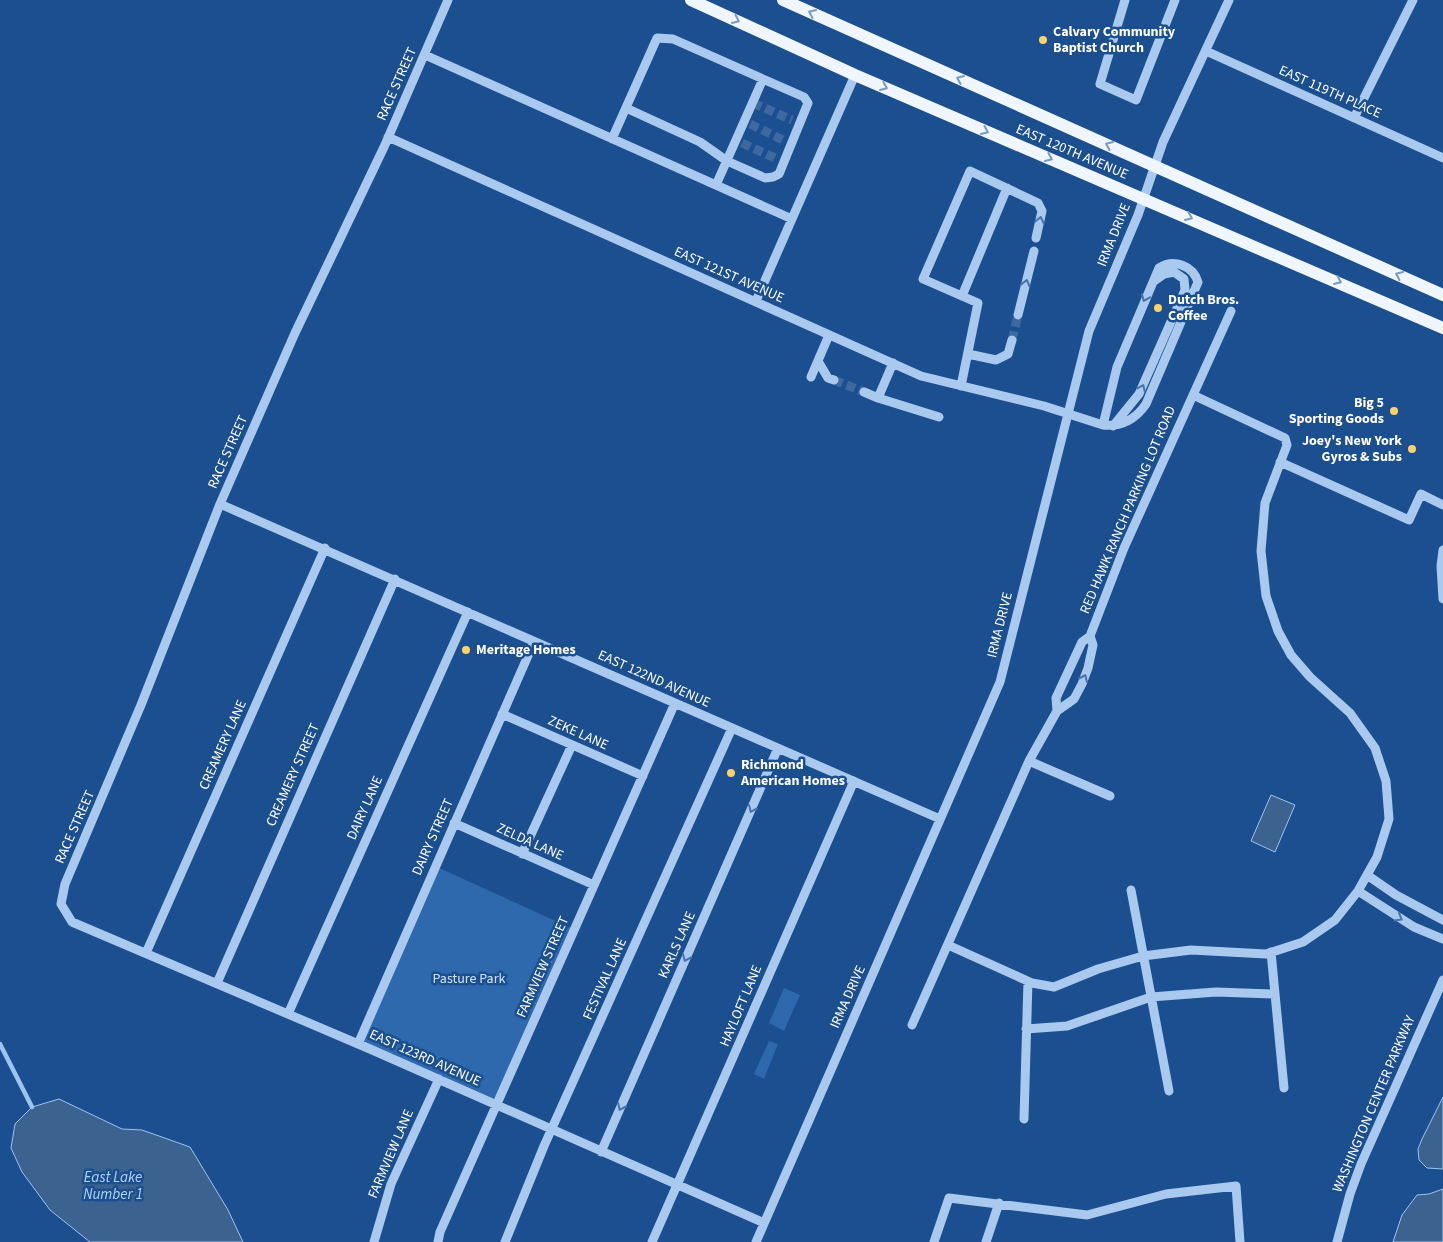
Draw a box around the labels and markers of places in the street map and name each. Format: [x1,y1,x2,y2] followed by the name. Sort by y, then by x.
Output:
[1053,22,1176,58] place label: Calvary Community Baptist Church
[1037,34,1049,46] marker: Calvary Community Baptist Church
[1168,290,1239,326] place label: Dutch Bros. Coffee
[1152,302,1164,314] marker: Dutch Bros. Coffee
[1289,393,1384,429] place label: Big 5 Sporting Goods
[1388,405,1400,417] marker: Big 5 Sporting Goods
[1302,431,1402,467] place label: Joey's New York Gyros & Subs
[1406,443,1418,455] marker: Joey's New York Gyros & Subs
[476,640,576,660] place label: Meritage Homes
[460,644,472,656] marker: Meritage Homes
[740,755,845,791] place label: Richmond American Homes
[725,767,737,779] marker: Richmond American Homes

